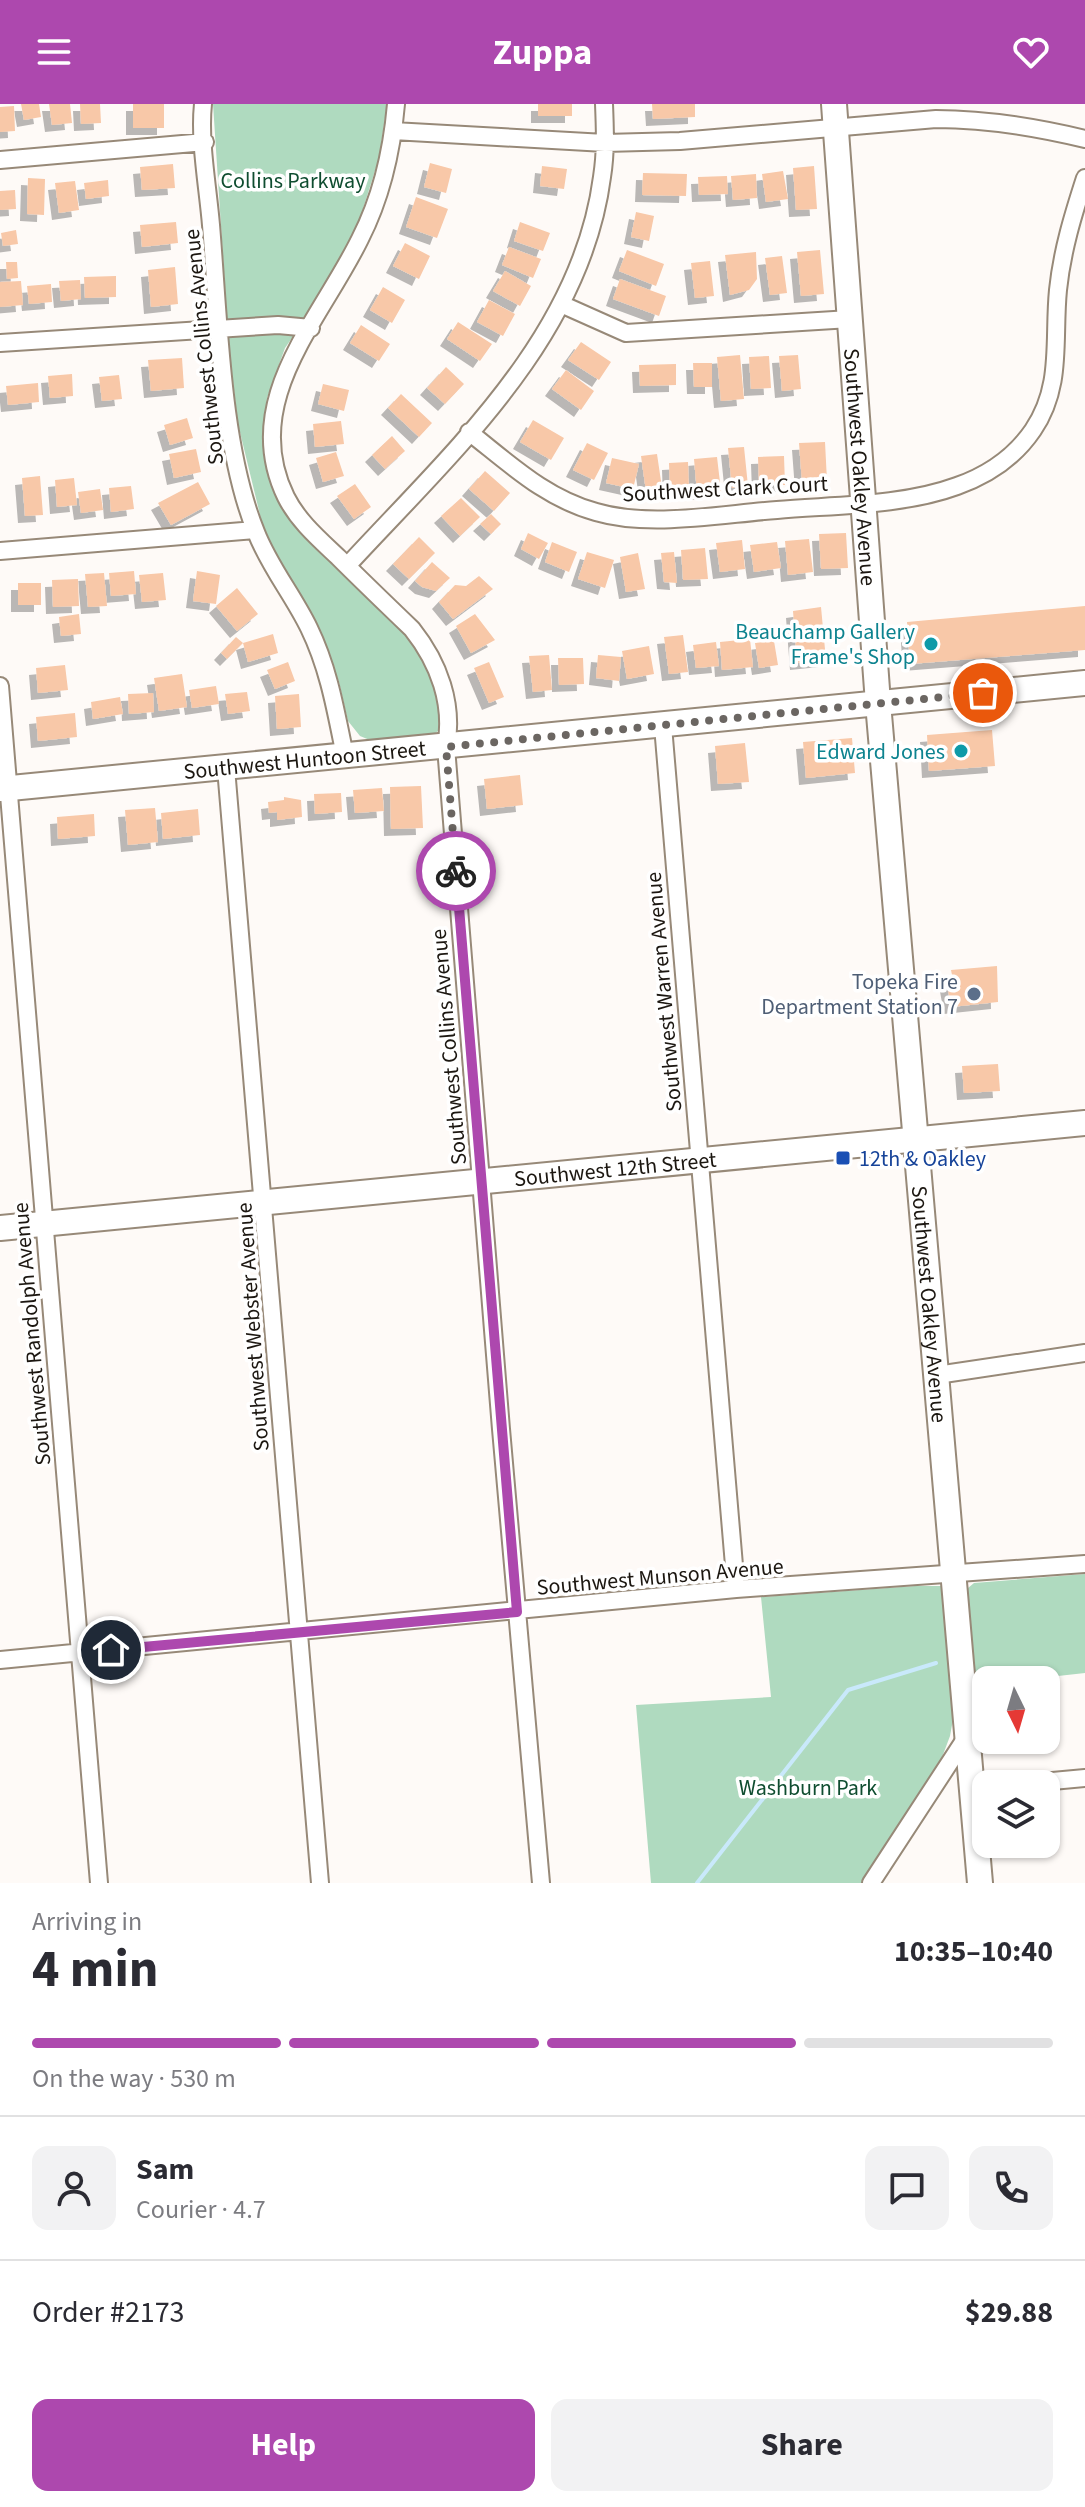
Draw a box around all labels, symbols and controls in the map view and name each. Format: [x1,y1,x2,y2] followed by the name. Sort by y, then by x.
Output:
[493,27,592,78] text: Zuppa
[32,30,76,74] icon: menu
[1009,30,1053,74] icon: heart
[221,165,366,197] park label: Collins Parkway
[176,227,232,466] street label: Southwest Collins Avenue
[835,347,884,587] street label: Southwest Oakley Avenue
[621,468,829,510] street label: Southwest Clark Court
[735,616,916,673] place label: Beauchamp Gallery Frame's Shop
[922,635,940,653] marker: Beauchamp Gallery Frame's Shop
[949,659,1017,727] pin
[961,671,1005,715] icon: bag
[182,732,428,788] street label: Southwest Huntoon Street
[816,736,945,768] place label: Edward Jones
[952,742,970,760] marker: Edward Jones
[416,831,496,911] courier
[434,849,478,893] icon: bike
[638,871,690,1113] street label: Southwest Warren Avenue
[423,927,475,1166] street label: Southwest Collins Avenue
[761,966,958,1023] place label: Topeka Fire Department Station 7
[965,985,983,1003] marker: Topeka Fire Department Station 7
[859,1143,987,1175] place label: 12th & Oakley
[513,1144,718,1195] street label: Southwest 12th Street
[834,1149,852,1167] marker: 12th & Oakley
[903,1184,955,1424] street label: Southwest Oakley Avenue
[5,1201,59,1467] street label: Southwest Randolph Avenue
[228,1201,278,1452] street label: Southwest Webster Avenue
[535,1550,785,1604] street label: Southwest Munson Avenue
[77,1616,145,1684] pin
[89,1628,133,1672] icon: home
[972,1666,1060,1754] north arrow
[972,1666,1060,1858] map controls
[972,1770,1060,1858] button: layers
[739,1772,877,1804] park label: Washburn Park
[32,1903,142,1940] text: Arriving in
[894,1930,1053,1973] text: 10:35–10:40
[32,1933,159,2007] text: 4 min
[32,2060,236,2097] text: On the way · 530 m
[32,2146,116,2230] button: person
[865,2146,949,2230] button: chat
[969,2146,1053,2230] button: phone
[136,2148,194,2191] text: Sam
[136,2191,266,2228] text: Courier · 4.7
[32,2291,185,2334] text: Order #2173
[965,2291,1053,2334] text: $29.88
[32,2399,535,2491] button: Help
[551,2399,1053,2491] button: Share

